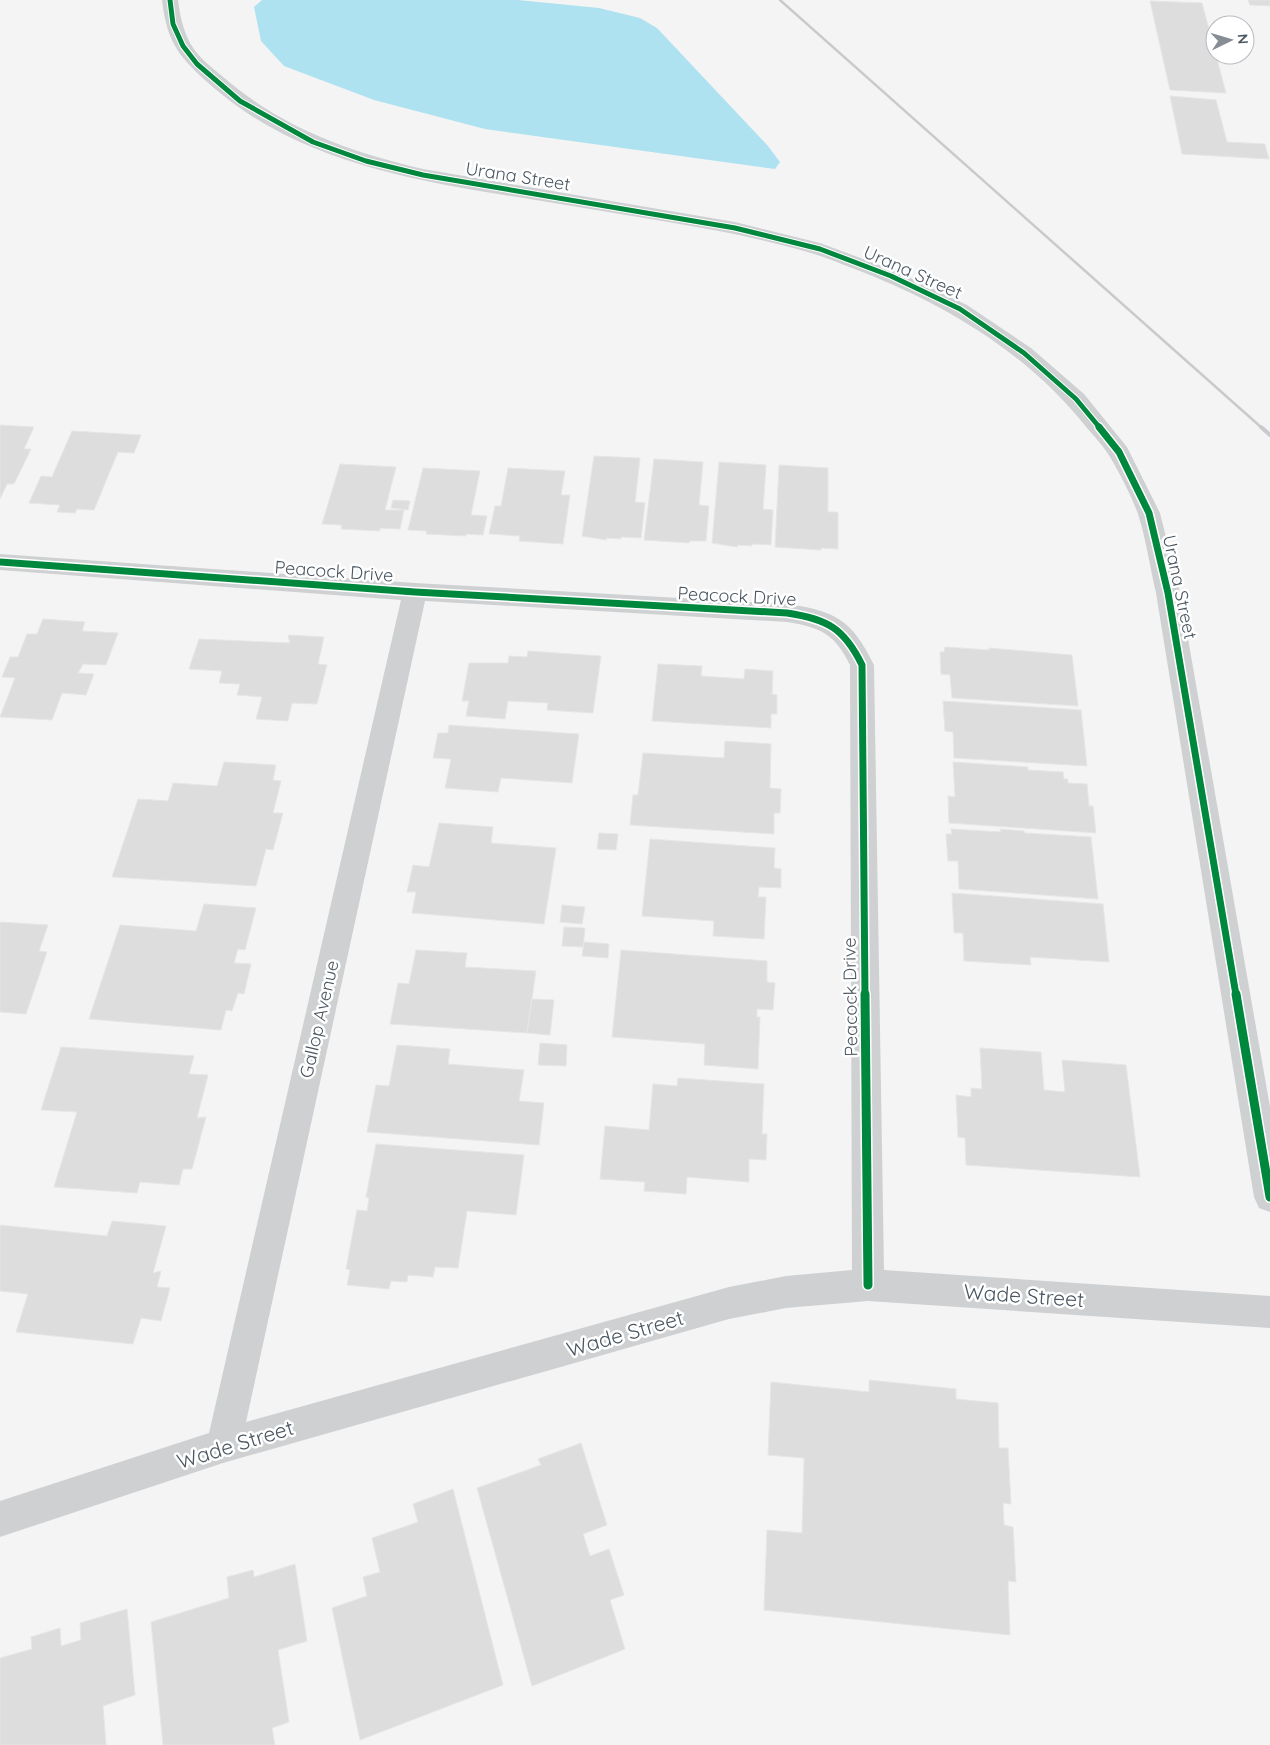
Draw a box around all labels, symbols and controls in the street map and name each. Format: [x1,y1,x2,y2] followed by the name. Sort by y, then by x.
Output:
[1205,15,1255,65] north arrow
[1234,33,1252,45] text: N
[464,156,572,196] street label: Urana Street
[860,240,966,304] street label: Urana Street
[1158,533,1202,641] street label: Urana Street
[274,555,394,587] street label: Peacock Drive
[677,581,797,611] street label: Peacock Drive
[837,937,863,1057] street label: Peacock Drive
[294,958,344,1080] street label: Gallop Avenue
[963,1278,1085,1312] street label: Wade Street
[563,1304,687,1362] street label: Wade Street
[174,1414,296,1474] street label: Wade Street

